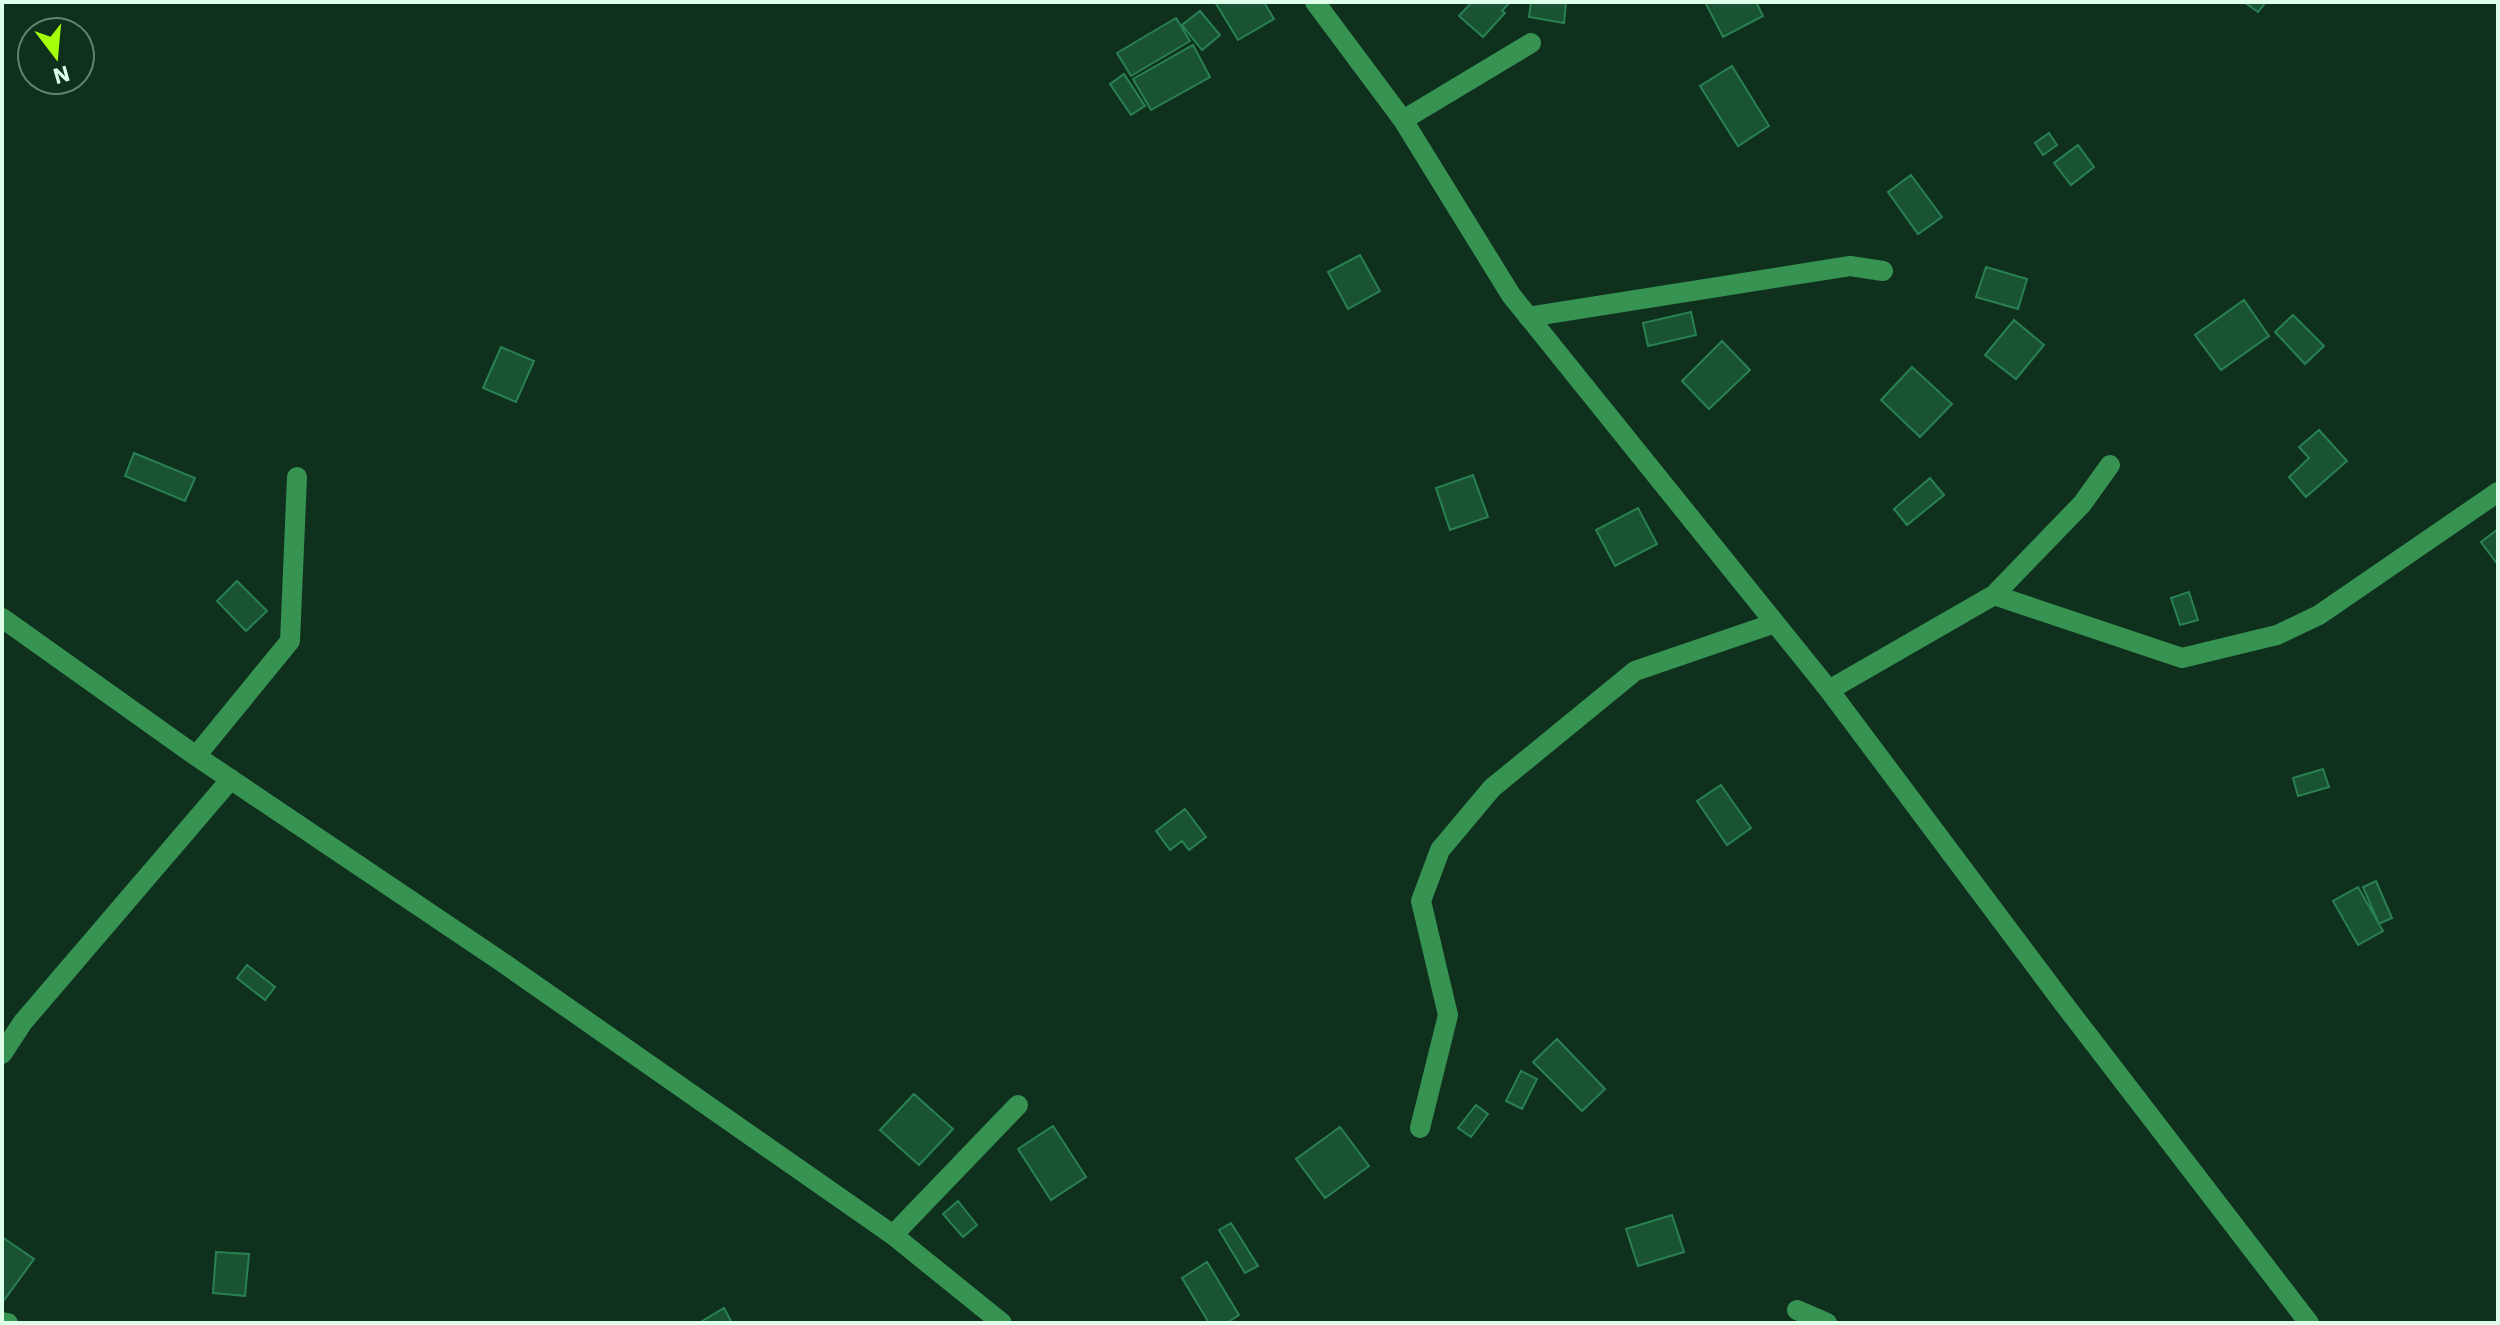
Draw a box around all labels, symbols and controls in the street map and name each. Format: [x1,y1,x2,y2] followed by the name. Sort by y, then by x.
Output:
[16,16,96,96] north arrow
[50,60,73,92] text: N

